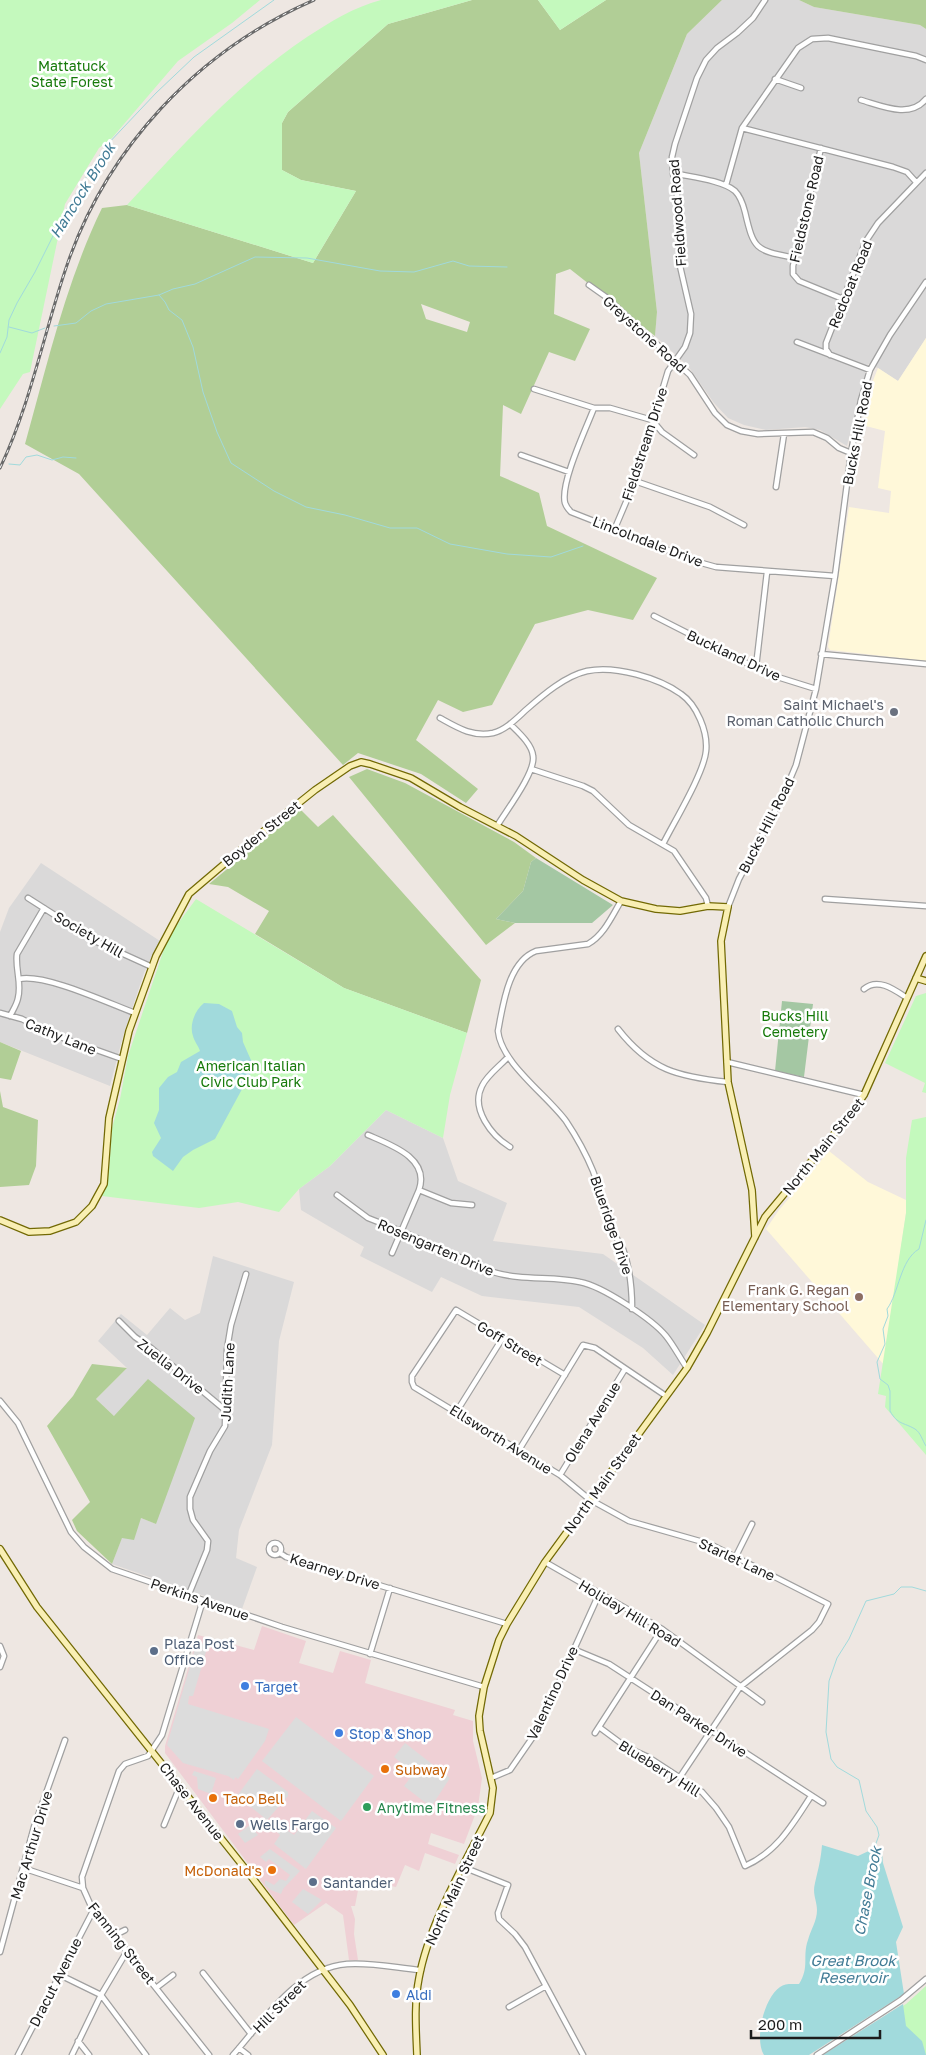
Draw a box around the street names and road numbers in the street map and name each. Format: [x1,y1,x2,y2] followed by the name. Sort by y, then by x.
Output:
[785,154,827,264] street label: Fieldstone Road
[665,159,689,267] street label: Fieldwood Road
[825,238,875,330] street label: Redcoat Road
[600,292,690,376] street label: Greystone Road
[839,380,875,486] street label: Bucks Hill Road
[618,385,670,503] street label: Fieldstream Drive
[591,512,705,570] street label: Lincolndale Drive
[685,626,783,684] street label: Buckland Drive
[734,774,798,876] street label: Bucks Hill Road
[219,796,303,870] street label: Boyden Street
[51,907,127,961] street label: Society Hill
[23,1014,99,1058] street label: Cathy Lane
[779,1094,867,1198] street label: North Main Street
[587,1173,637,1277] street label: Blueridge Drive
[375,1215,497,1279] street label: Rosengarten Drive
[474,1317,546,1369] street label: Goff Street
[134,1335,208,1397] street label: Zuella Drive
[216,1342,238,1422] street label: Judith Lane
[560,1378,624,1466] street label: Olena Avenue
[447,1401,555,1477] street label: Ellsworth Avenue
[560,1430,644,1536] street label: North Main Street
[696,1534,778,1584] street label: Starlet Lane
[288,1549,382,1593] street label: Kearney Drive
[148,1574,252,1624] street label: Perkins Avenue
[576,1576,684,1650] street label: Holiday Hill Road
[523,1643,581,1743] street label: Valentino Drive
[648,1685,750,1761] street label: Dan Parker Drive
[616,1736,704,1800] street label: Blueberry Hill
[156,1759,228,1843] street label: Chase Avenue
[6,1789,56,1901] street label: Mac Arthur Drive
[421,1832,487,1948] street label: North Main Street
[85,1899,159,1987] street label: Fanning Street
[25,1935,85,2029] street label: Dracut Avenue
[249,1976,309,2036] street label: Hill Street

